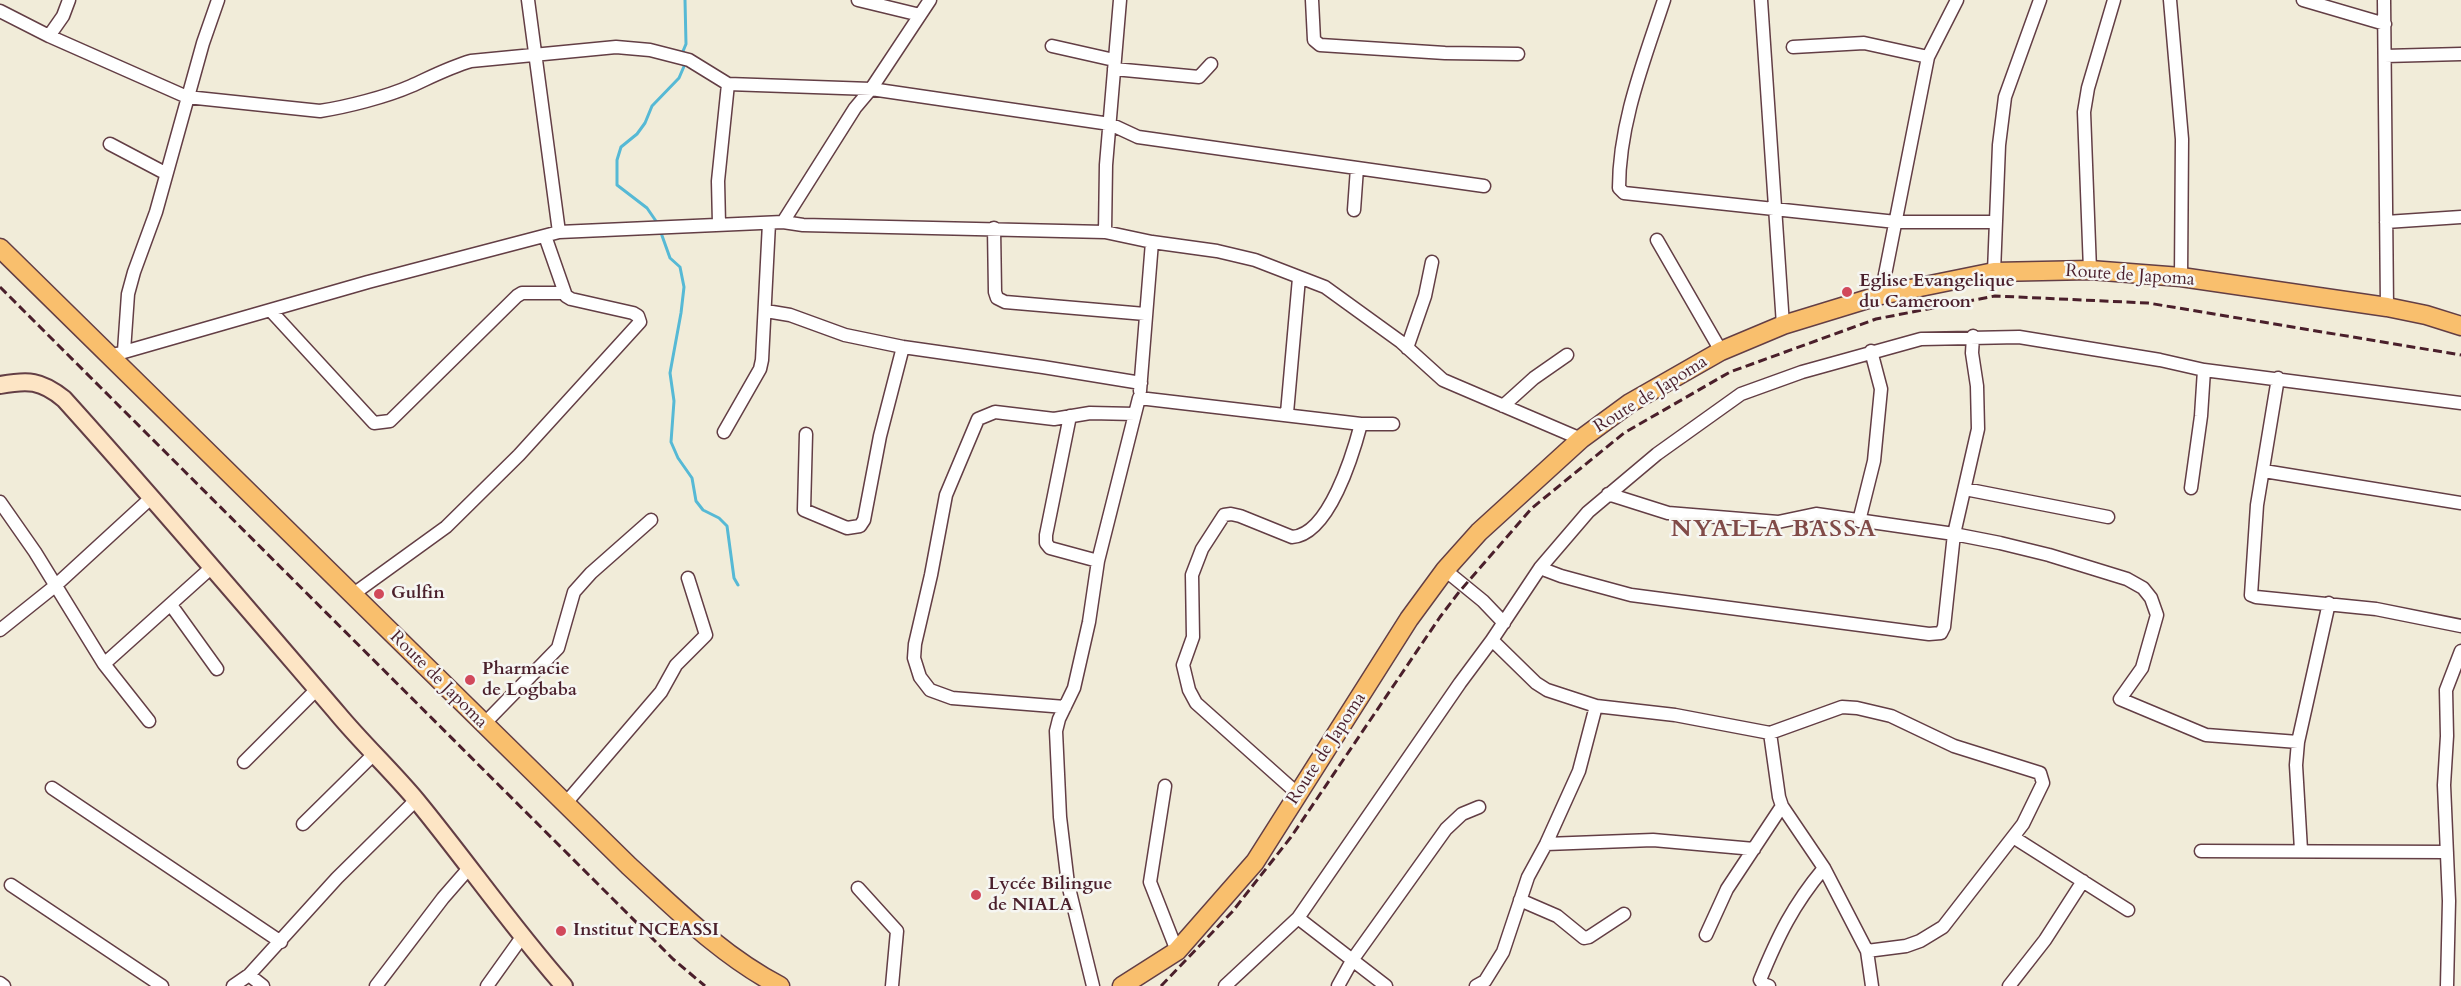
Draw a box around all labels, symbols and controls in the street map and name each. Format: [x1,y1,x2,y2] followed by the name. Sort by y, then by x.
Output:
[2065,261,2195,291] street label: Route de Japoma
[1859,271,2015,314] place label: Eglise Evangelique du Cameroon
[1840,285,1854,299] marker: Eglise Evangelique du Cameroon
[1590,352,1712,438] street label: Route de Japoma
[1671,516,1877,544] district label: NYALLA BASSA
[391,583,445,605] place label: Gulfin
[372,587,386,601] marker: Gulfin
[385,627,491,733] street label: Route de Japoma
[482,659,577,702] place label: Pharmacie de Logbaba
[463,673,477,687] marker: Pharmacie de Logbaba
[1283,689,1371,809] street label: Route de Japoma
[988,874,1113,916] place label: Lycée Bilingue de NIALA
[969,888,983,902] marker: Lycée Bilingue de NIALA
[573,920,719,942] place label: Institut NCEASSI
[554,924,568,938] marker: Institut NCEASSI

